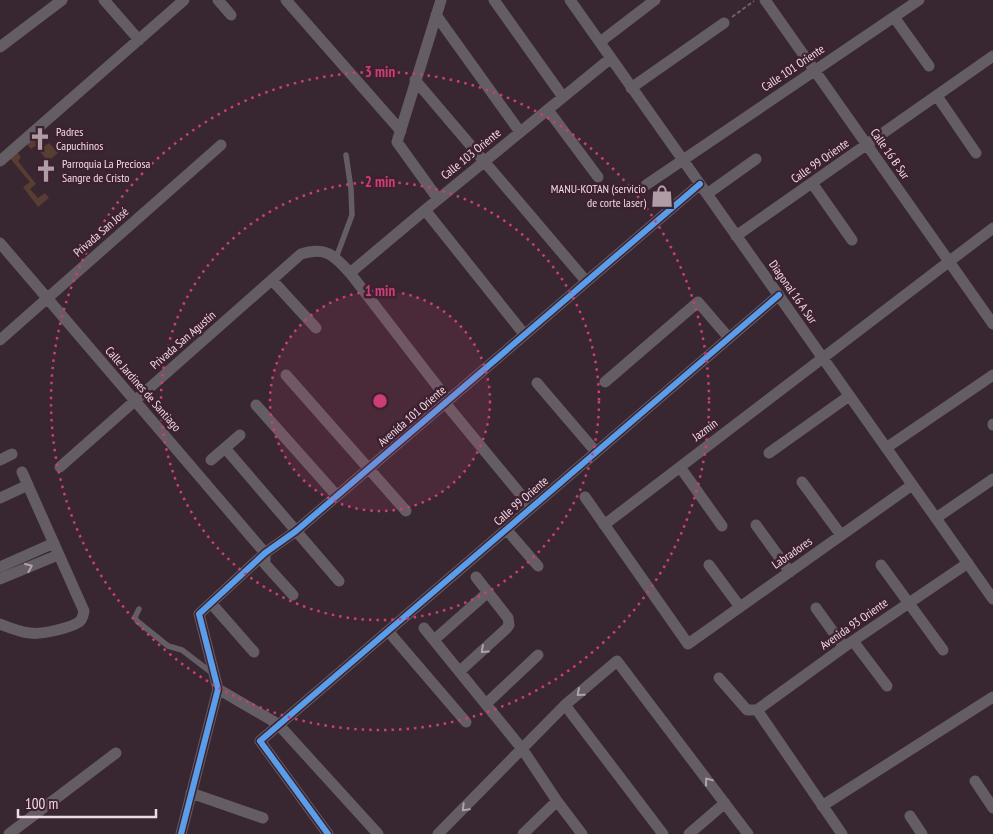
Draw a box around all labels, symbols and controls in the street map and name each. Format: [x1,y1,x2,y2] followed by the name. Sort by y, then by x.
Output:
[758,41,827,94] street label: Calle 101 Oriente
[365,62,395,81] text: 3 min
[56,124,103,153] place label: Padres Capuchinos
[438,125,504,182] street label: Calle 103 Oriente
[868,125,914,183] street label: Calle 16 B Sur
[27,126,53,152] church icon: Padres Capuchinos
[788,135,852,186] street label: Calle 99 Oriente
[62,156,150,185] place label: Parroquia La Preciosa Sangre de Cristo
[33,158,59,184] church icon: Parroquia La Preciosa Sangre de Cristo
[365,172,395,191] text: 2 min
[551,181,646,210] place label: MANU-KOTAN (servicio de corte laser)
[649,183,675,209] shop icon: MANU-KOTAN (servicio de corte laser)
[70,204,131,260] street label: Privada San José
[766,257,821,327] street label: Diagonal 16 A Sur
[365,281,395,300] text: 1 min
[147,307,218,372] street label: Privada San Agustín
[102,343,184,434] street label: Calle Jardines de Santiago
[375,382,449,449] street label: Avenida 101 Oriente
[371,392,389,410] centre of rings
[688,415,720,445] street label: Jazmín
[490,473,551,528] street label: Calle 99 Oriente
[769,533,815,572] street label: Labradores
[24,562,33,573] one-way arrow
[817,595,891,653] street label: Avenida 93 Oriente
[480,644,489,653] one-way arrow
[576,687,585,696] one-way arrow
[706,778,714,787] one-way arrow
[18,786,155,818] scale bar
[25,794,58,813] text: 100 m
[462,802,471,811] one-way arrow

